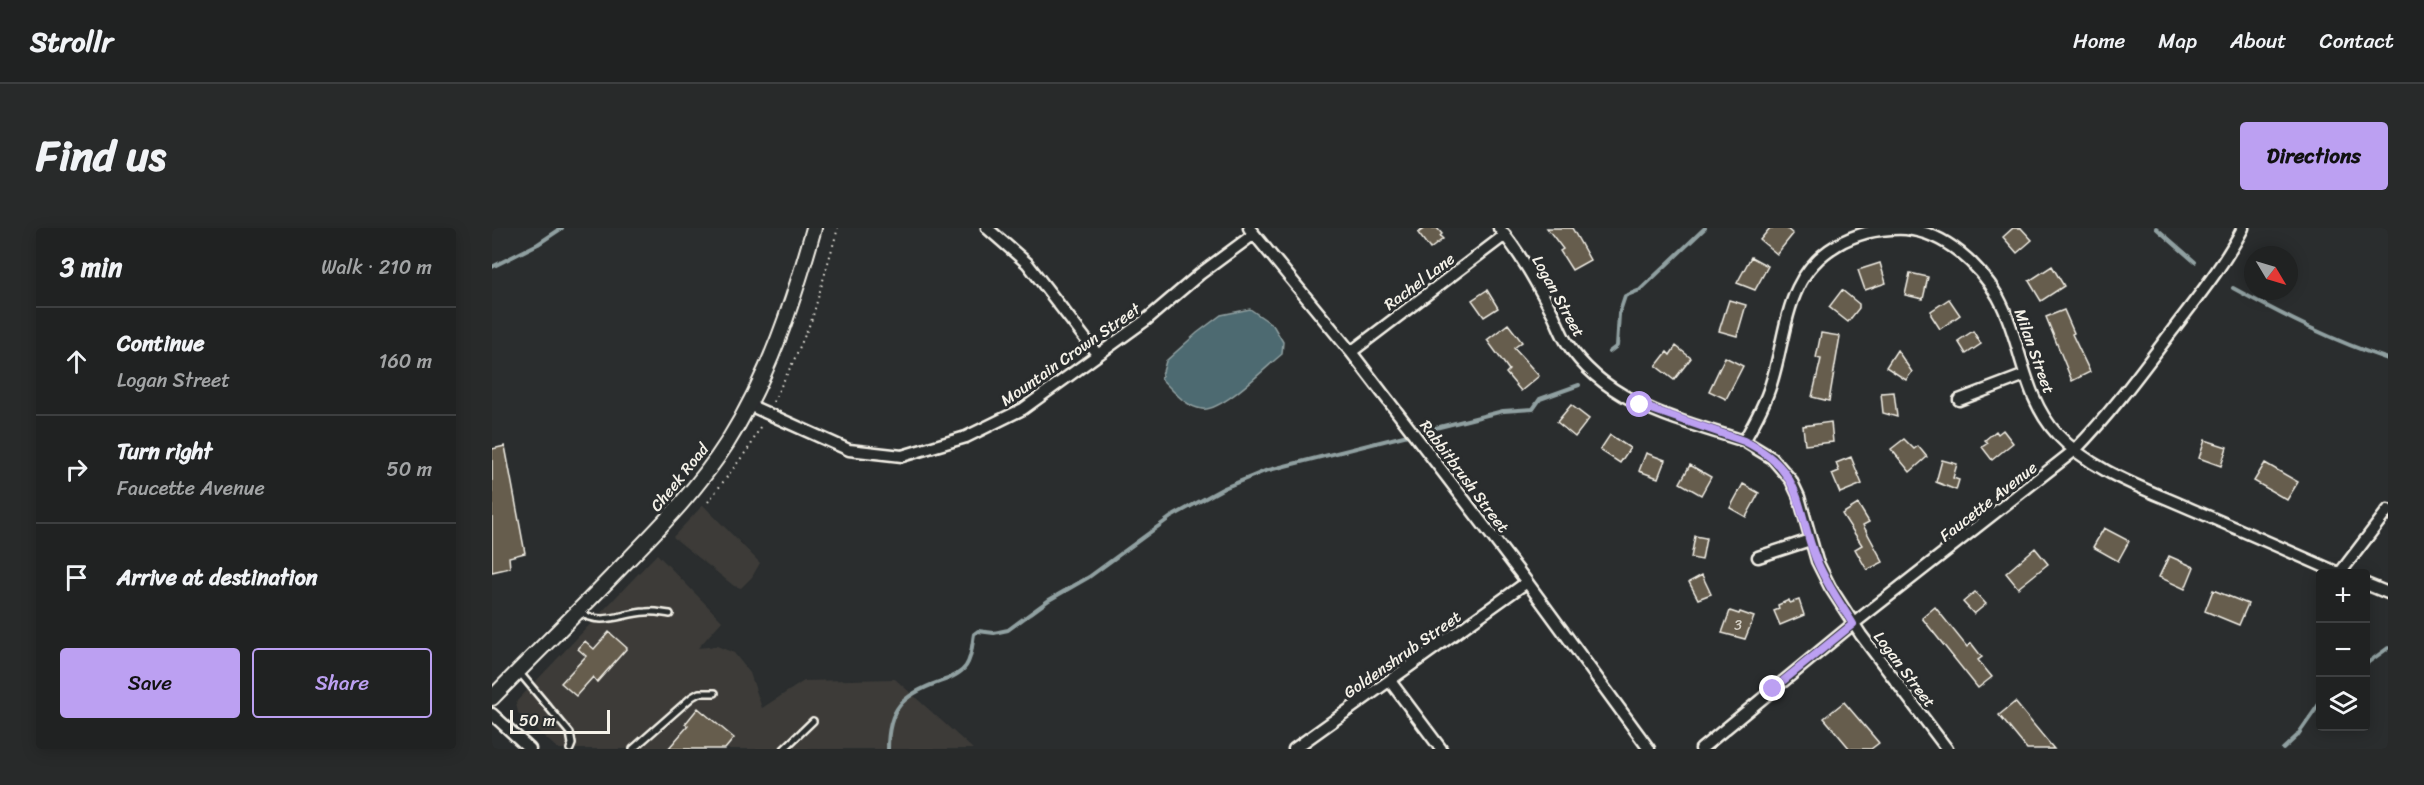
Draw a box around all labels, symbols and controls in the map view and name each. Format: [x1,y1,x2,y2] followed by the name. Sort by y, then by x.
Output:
[30,17,113,66] text: Strollr
[2073,22,2125,60] text: Home
[2158,22,2197,60] text: Map
[2230,22,2287,60] text: About
[2320,22,2394,60] text: Contact
[36,119,166,193] text: Find us
[2240,122,2388,190] button: Directions
[60,244,122,290] text: 3 min
[1377,245,1461,318] street label: Rachel Lane
[2244,246,2298,300] north arrow
[321,250,432,285] text: Walk · 210 m
[1524,250,1593,343] street label: Logan Street
[994,295,1147,414] street label: Mountain Crown Street
[2006,304,2063,398] street label: Milan Street
[117,324,205,363] text: Continue
[379,344,432,379] text: 160 m
[60,345,93,378] icon: ahead
[117,363,230,398] text: Logan Street
[1626,391,1652,417] route start
[1412,413,1517,539] street label: Rabbitbrush Street
[117,432,212,471] text: Turn right
[642,435,717,518] street label: Cheek Road
[387,452,432,487] text: 50 m
[60,453,93,486] icon: right
[1933,454,2044,549] street label: Faucette Avenue
[117,471,265,506] text: Faucette Avenue
[117,558,318,597] text: Arrive at destination
[60,561,93,594] icon: arrive
[2316,569,2370,731] map controls
[2316,569,2370,623] button: +
[1337,603,1467,706] street label: Goldenshrub Street
[1734,613,1742,638] house number: 3
[2316,623,2370,677] button: −
[1866,624,1943,714] street label: Logan Street
[60,648,240,718] button: Save
[252,648,432,718] button: Share
[1759,675,1785,701] route end
[2316,677,2370,731] button: layers
[519,706,555,735] text: 50 m
[510,707,610,735] scale bar

